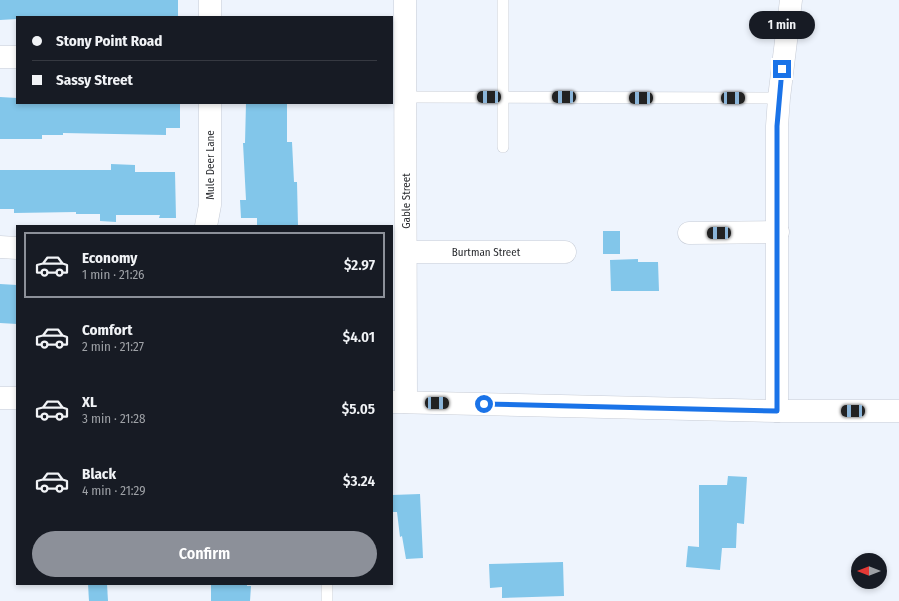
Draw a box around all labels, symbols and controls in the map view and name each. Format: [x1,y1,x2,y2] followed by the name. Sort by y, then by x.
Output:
[749,11,815,39] callout: 1 min
[768,17,796,32] text: 1 min
[56,32,162,50] text: Stony Point Road
[773,60,791,78] route end
[56,71,133,89] text: Sassy Street
[477,91,501,103] car
[552,91,576,103] car
[629,92,653,104] car
[721,92,745,104] car
[204,130,217,200] street label: Mule Deer Lane
[400,173,413,229] street label: Gable Street
[707,227,731,239] car
[452,246,521,259] street label: Burtman Street
[34,247,70,283] icon: car
[82,249,137,267] text: Economy
[344,256,375,274] text: $2.97
[82,267,145,282] text: 1 min · 21:26
[34,319,70,355] icon: car
[82,321,133,339] text: Comfort
[343,328,375,346] text: $4.01
[82,339,144,354] text: 2 min · 21:27
[34,391,70,427] icon: car
[82,393,97,411] text: XL
[475,395,493,413] route start
[425,397,449,409] car
[342,400,375,418] text: $5.05
[841,405,865,417] car
[82,411,145,426] text: 3 min · 21:28
[34,463,70,499] icon: car
[82,465,116,483] text: Black
[343,472,375,490] text: $3.24
[82,483,146,498] text: 4 min · 21:29
[32,531,377,577] button: Confirm
[851,553,887,589] north arrow
[851,553,887,589] map controls

